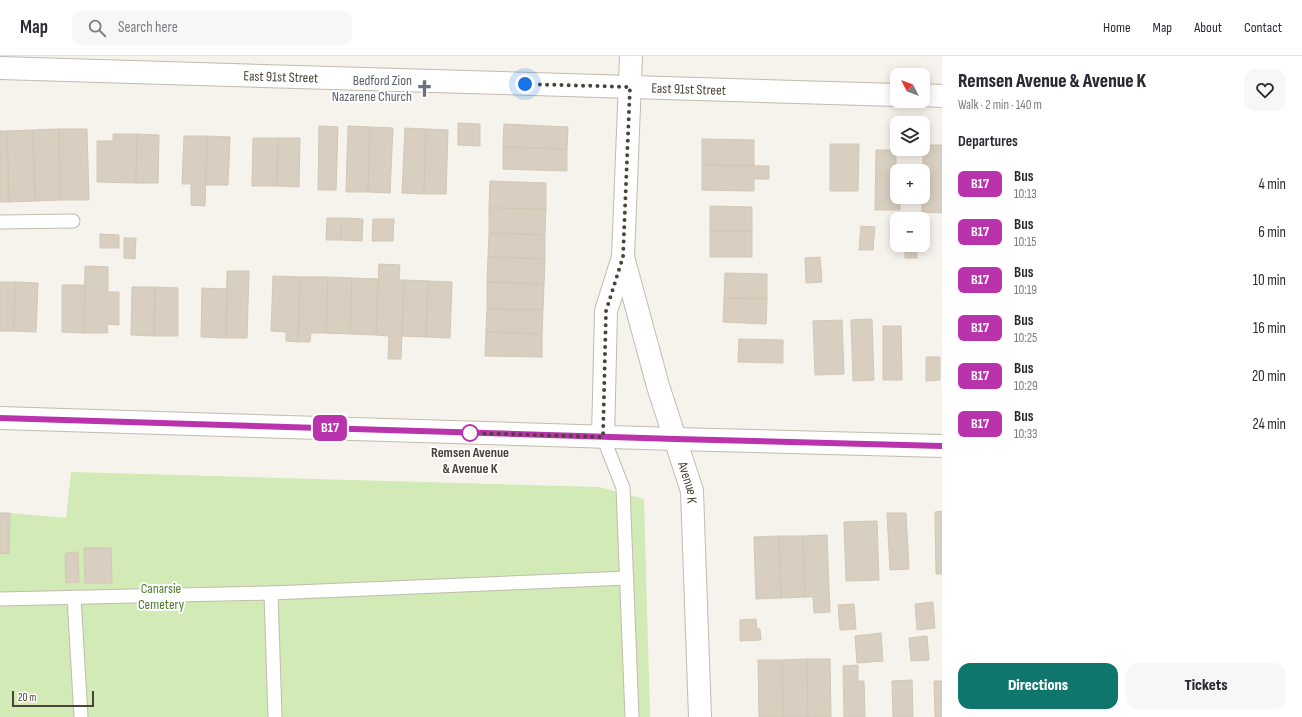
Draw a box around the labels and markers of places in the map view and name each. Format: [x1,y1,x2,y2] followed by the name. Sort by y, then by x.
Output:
[332,72,412,105] place label: Bedford Zion Nazarene Church
[415,78,435,98] church icon: Bedford Zion Nazarene Church
[461,424,479,442] marker: Remsen Avenue & Avenue K
[431,444,509,477] place label: Remsen Avenue & Avenue K

